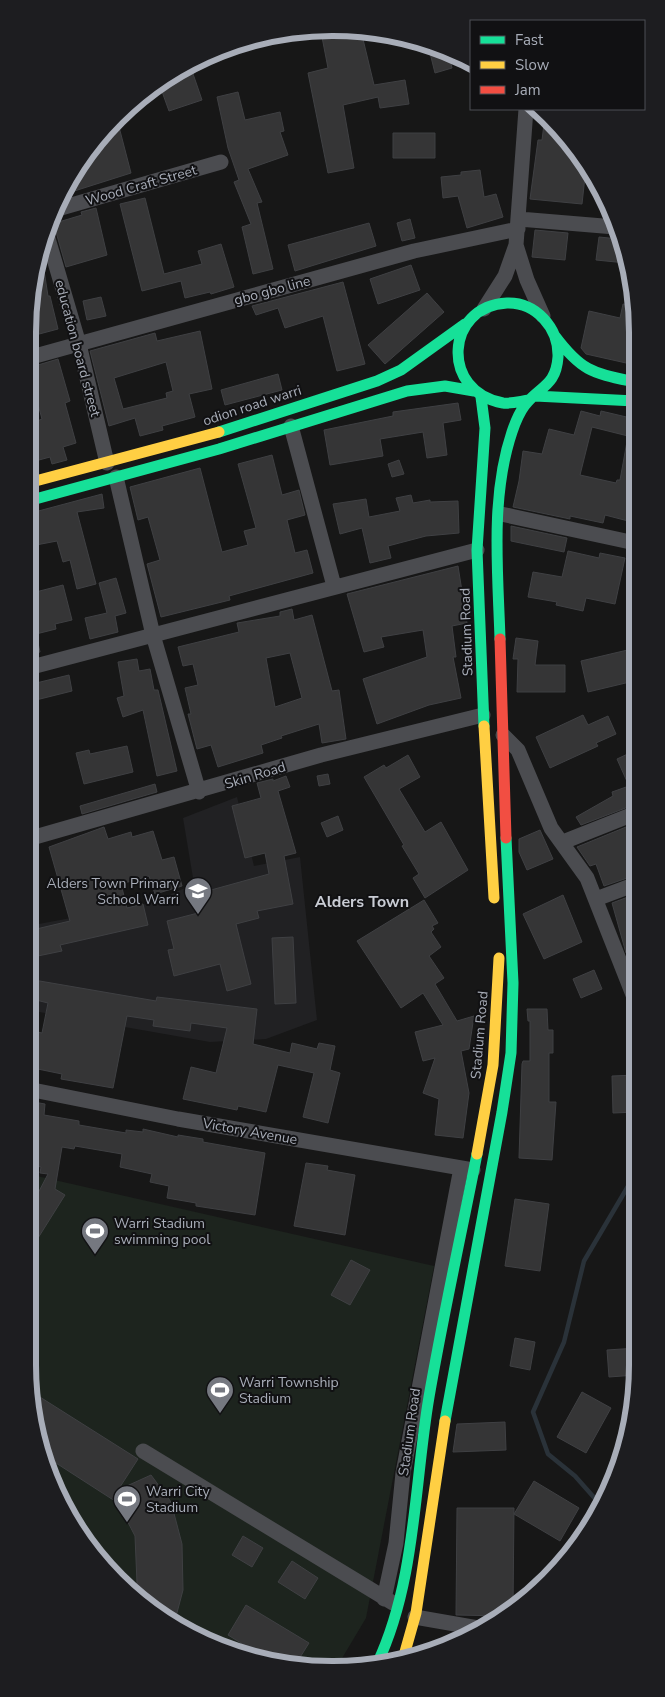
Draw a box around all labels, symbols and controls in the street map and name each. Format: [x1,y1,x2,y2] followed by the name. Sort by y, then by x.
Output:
[470,20,645,110] legend
[515,30,544,50] text: Fast
[515,55,550,75] text: Slow
[514,80,541,100] text: Jam
[83,161,199,210] street label: Wood Craft Street
[232,271,312,310] street label: gbo gbo line
[50,278,105,419] street label: education board street
[200,381,304,430] street label: odion road warri
[455,588,478,676] street label: Stadium Road
[222,757,288,794] street label: Skin Road
[46,874,180,909] place label: Alders Town Primary School Warri
[183,876,213,915] school or university icon: Alders Town Primary School Warri
[315,891,409,913] district label: Alders Town
[466,990,493,1080] street label: Stadium Road
[200,1114,299,1149] street label: Victory Avenue
[114,1214,211,1249] place label: Warri Stadium swimming pool
[80,1216,110,1255] sports icon: Warri Stadium swimming pool
[239,1373,339,1408] place label: Warri Township Stadium
[205,1375,235,1414] sports icon: Warri Township Stadium
[394,1387,425,1477] street label: Stadium Road
[146,1482,211,1517] place label: Warri City Stadium
[112,1484,142,1523] sports icon: Warri City Stadium

